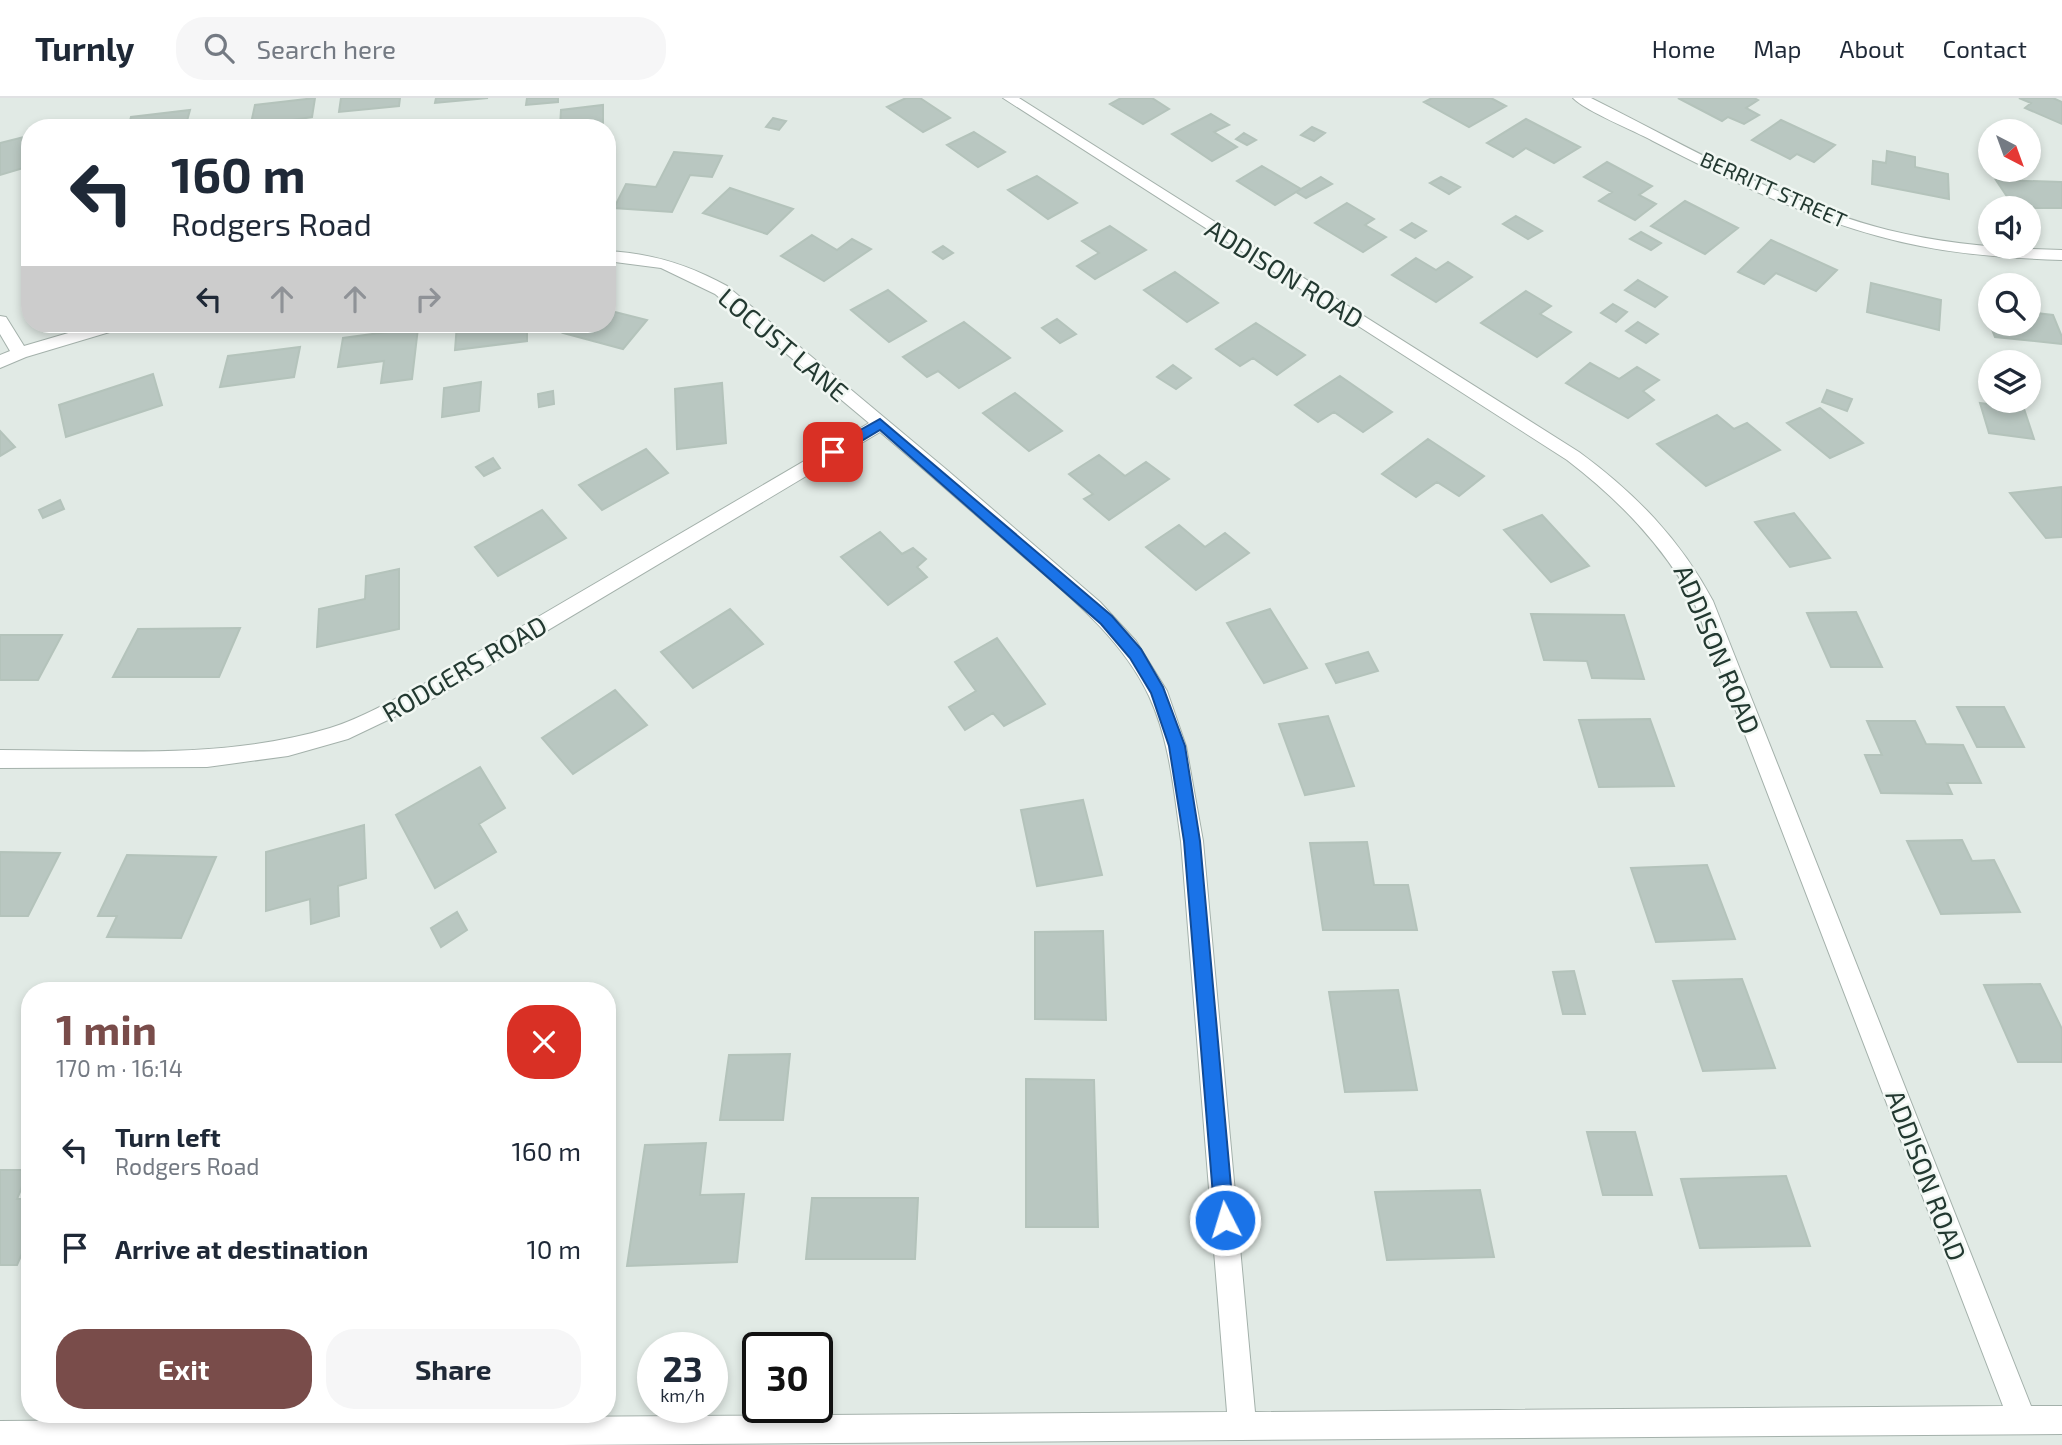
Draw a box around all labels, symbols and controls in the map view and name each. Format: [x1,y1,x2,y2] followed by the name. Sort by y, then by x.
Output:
[176,17,666,80] search box
[35,28,134,68] text: Turnly
[200,29,238,67] icon: search
[256,33,396,64] text: Search here
[1652,34,1715,63] text: Home
[1753,34,1801,63] text: Map
[1839,34,1905,63] text: About
[1943,34,2027,63] text: Contact
[1978,119,2040,182] north arrow
[1978,119,2041,413] map controls
[171,144,306,203] text: 160 m
[1697,146,1851,232] street label: BERRITT STREET
[56,147,147,238] icon: left
[1978,196,2041,259] button: sound
[171,204,372,242] text: Rodgers Road
[1200,212,1370,334] street label: ADDISON ROAD
[1978,273,2041,336] button: search
[190,280,228,318] icon: left
[263,280,301,318] icon: ahead
[336,280,374,318] icon: ahead
[409,280,447,318] icon: right
[713,281,855,407] street label: LOCUST LANE
[1978,350,2041,413] button: layers
[803,422,863,482] pin
[814,433,852,471] icon: arrive
[1668,560,1768,738] street label: ADDISON ROAD
[376,608,552,728] street label: RODGERS ROAD
[56,1003,157,1053] text: 1 min
[507,1005,581,1079] button: close
[56,1054,183,1082] text: 170 m · 16:14
[1880,1085,1974,1265] street label: ADDISON ROAD
[115,1121,221,1152] text: Turn left
[56,1131,94,1169] icon: left
[512,1135,581,1166] text: 160 m
[115,1152,259,1180] text: Rodgers Road
[1188,1183,1262,1257] position arrow
[56,1229,94,1267] icon: arrive
[115,1233,368,1264] text: Arrive at destination
[526,1233,581,1264] text: 10 m
[56,1329,312,1409] button: Exit
[326,1329,581,1409] button: Share
[742,1332,833,1423] speed limit sign: 30
[662,1347,703,1389] text: 23
[660,1384,705,1406] text: km/h

